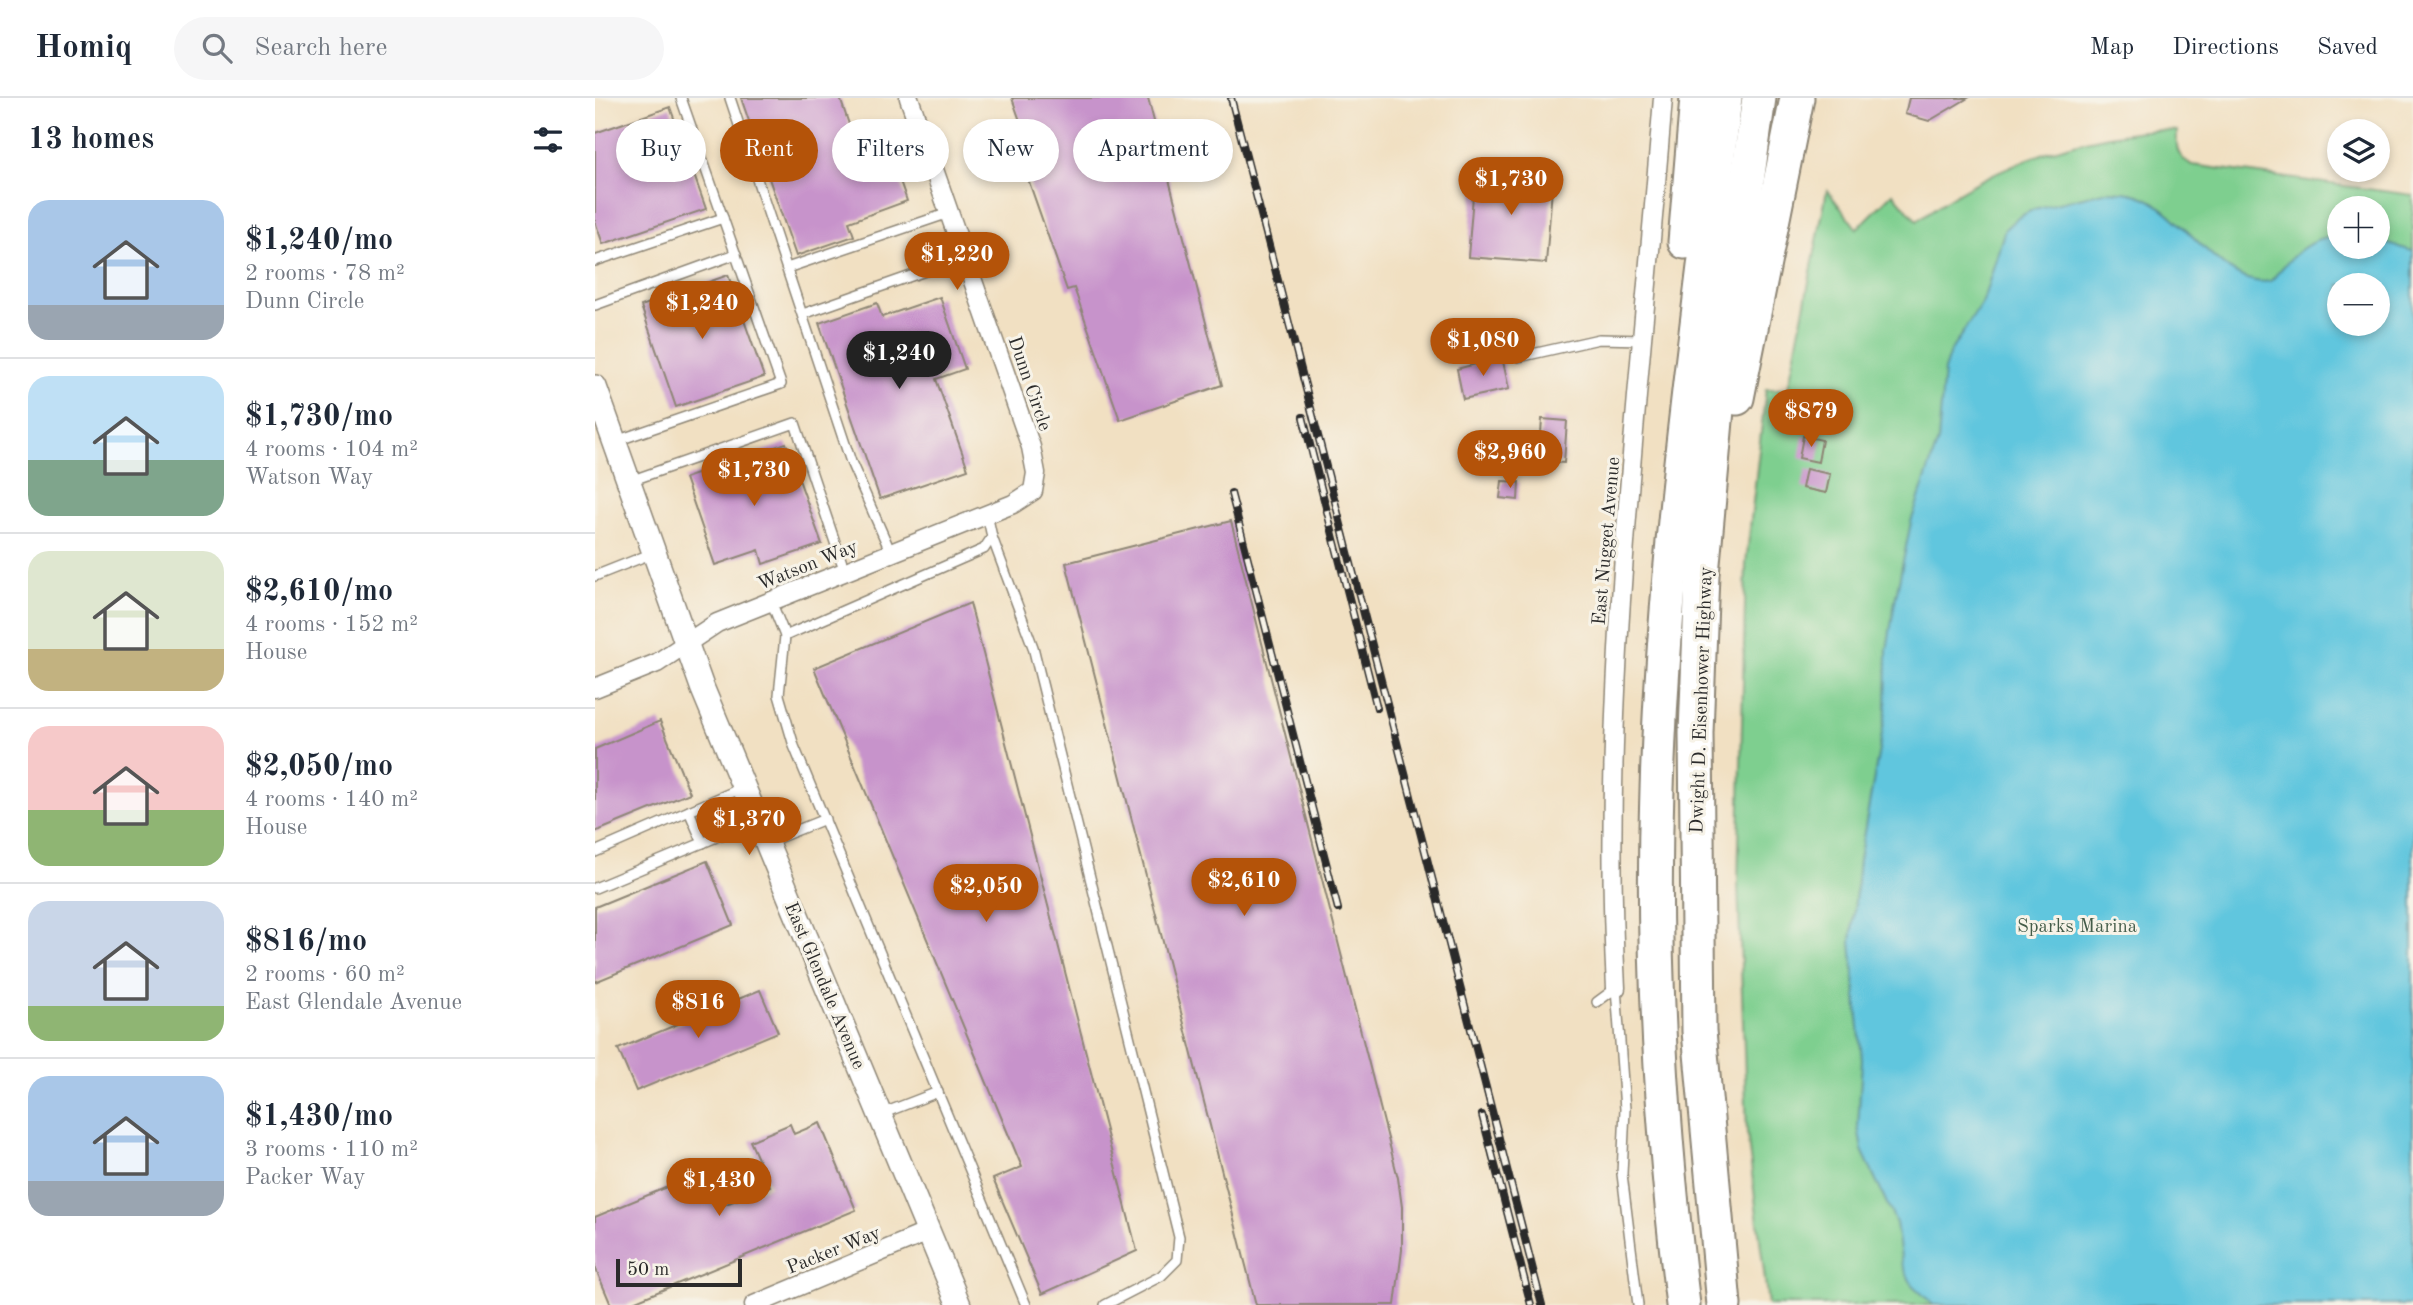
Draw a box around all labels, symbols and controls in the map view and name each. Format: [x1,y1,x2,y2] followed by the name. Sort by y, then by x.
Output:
[174,17,664,80] search box
[198,29,236,67] icon: search
[35,32,132,65] text: Homiq
[254,35,387,61] text: Search here
[2090,36,2134,60] text: Map
[2172,36,2279,60] text: Directions
[2317,36,2378,60] text: Saved
[616,119,706,182] chip: Buy
[720,119,818,182] chip: Rent
[832,119,949,182] chip: Filters
[963,119,1059,182] chip: New
[1073,119,1233,182] chip: Apartment
[2327,119,2390,336] map controls
[2327,119,2390,182] button: layers
[529,121,567,159] icon: filters
[28,125,154,155] text: 13 homes
[1454,158,1568,217] pin: $1,730
[1474,168,1548,191] text: $1,730
[2327,196,2390,259] button: +
[245,226,393,256] text: $1,240/mo
[84,228,168,312] icon: home
[900,232,1014,292] pin: $1,220
[920,243,994,266] text: $1,220
[245,262,405,285] text: 2 rooms · 78 m²
[2327,273,2390,336] button: −
[645,282,759,341] pin: $1,240
[245,290,364,313] text: Dunn Circle
[665,292,739,315] text: $1,240
[1426,318,1540,378] pin: $1,080
[1446,329,1520,352] text: $1,080
[842,331,956,391] pin: $1,240
[1004,334,1054,434] street label: Dunn Circle
[862,342,936,365] text: $1,240
[1770,390,1852,449] pin: $879
[1784,400,1838,423] text: $879
[245,402,393,432] text: $1,730/mo
[84,404,168,488] icon: home
[1453,430,1567,490] pin: $2,960
[245,438,418,461] text: 4 rooms · 104 m²
[1473,441,1547,464] text: $2,960
[697,448,811,508] pin: $1,730
[1591,456,1624,626] street label: East Nugget Avenue
[717,459,791,482] text: $1,730
[245,466,373,489] text: Watson Way
[755,538,861,595] street label: Watson Way
[1688,566,1717,834] street label: Dwight D. Eisenhower Highway
[245,577,393,607] text: $2,610/mo
[84,579,168,663] icon: home
[245,613,418,636] text: 4 rooms · 152 m²
[245,641,307,664] text: House
[245,752,393,782] text: $2,050/mo
[84,754,168,838] icon: home
[245,788,418,811] text: 4 rooms · 140 m²
[692,798,806,857] pin: $1,370
[712,808,786,831] text: $1,370
[245,816,307,839] text: House
[1187,858,1301,918] pin: $2,610
[929,864,1043,924] pin: $2,050
[1207,869,1281,892] text: $2,610
[949,875,1023,898] text: $2,050
[780,900,867,1072] street label: East Glendale Avenue
[2017,918,2138,937] park label: Sparks Marina
[245,927,367,957] text: $816/mo
[84,929,168,1013] icon: home
[245,963,405,986] text: 2 rooms · 60 m²
[657,981,739,1040] pin: $816
[245,991,462,1014] text: East Glendale Avenue
[671,991,725,1014] text: $816
[245,1102,393,1132] text: $1,430/mo
[84,1104,168,1188] icon: home
[245,1138,418,1161] text: 3 rooms · 110 m²
[662,1158,776,1218] pin: $1,430
[245,1166,365,1189] text: Packer Way
[682,1169,756,1192] text: $1,430
[784,1224,884,1279] street label: Packer Way
[616,1256,742,1288] scale bar
[627,1261,669,1280] text: 50 m

